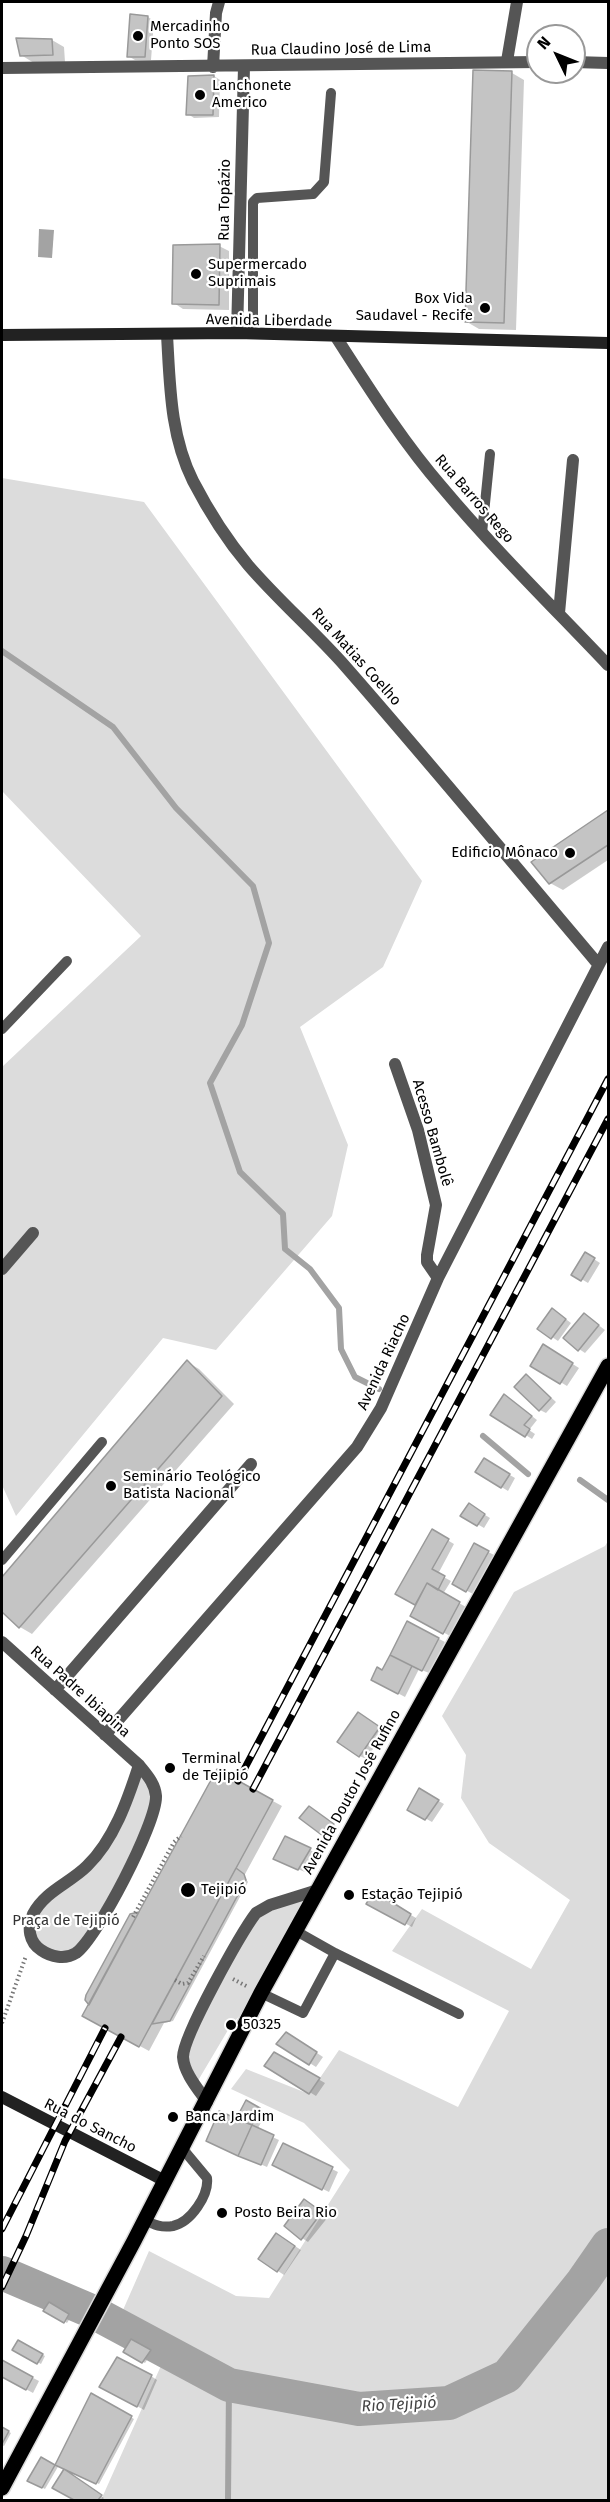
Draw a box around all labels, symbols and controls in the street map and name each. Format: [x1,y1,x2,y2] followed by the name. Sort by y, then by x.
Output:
[150,18,230,53] place label: Mercadinho Ponto SOS
[526,24,586,84] north arrow
[131,29,145,43] marker: Mercadinho Ponto SOS
[533,32,554,53] text: N
[251,38,431,60] street label: Rua Claudino José de Lima
[212,77,291,112] place label: Lanchonete Americo
[193,88,207,102] marker: Lanchonete Americo
[215,159,235,241] street label: Rua Topázio
[208,256,307,291] place label: Supermercado Suprimais
[189,267,203,281] marker: Supermercado Suprimais
[356,290,473,325] place label: Box Vida Saudavel - Recife
[478,301,492,315] marker: Box Vida Saudavel - Recife
[206,311,332,331] street label: Avenida Liberdade
[431,451,517,547] street label: Rua Barros Rego
[307,604,405,710] street label: Rua Matias Coelho
[451,844,558,862] place label: Edificio Mônaco
[563,846,577,860] marker: Edificio Mônaco
[408,1077,456,1189] street label: Acesso Bambolê
[354,1311,414,1413] street label: Avenida Riacho
[123,1468,261,1503] place label: Seminário Teológico Batista Nacional
[104,1479,118,1493] marker: Seminário Teológico Batista Nacional
[26,1642,134,1742] street label: Rua Padre Ibiapina
[299,1706,405,1878] street label: Avenida Doutor José Rufino
[182,1750,249,1785] place label: Terminal de Tejipió
[163,1761,177,1775] marker: Terminal de Tejipió
[179,1881,197,1899] marker: Tejipió
[201,1881,246,1899] place label: Tejipió
[361,1886,463,1904] place label: Estação Tejipió
[342,1888,356,1902] marker: Estação Tejipió
[12,1912,120,1930] park label: Praça de Tejipió
[243,2016,281,2034] place label: 50325
[224,2018,238,2032] marker: 50325
[41,2095,139,2157] street label: Rua do Sancho
[185,2108,274,2126] place label: Banca Jardim
[166,2110,180,2124] marker: Banca Jardim
[234,2204,337,2222] place label: Posto Beira Rio
[215,2206,229,2220] marker: Posto Beira Rio
[361,2393,437,2417] water label: Rio Tejipió

